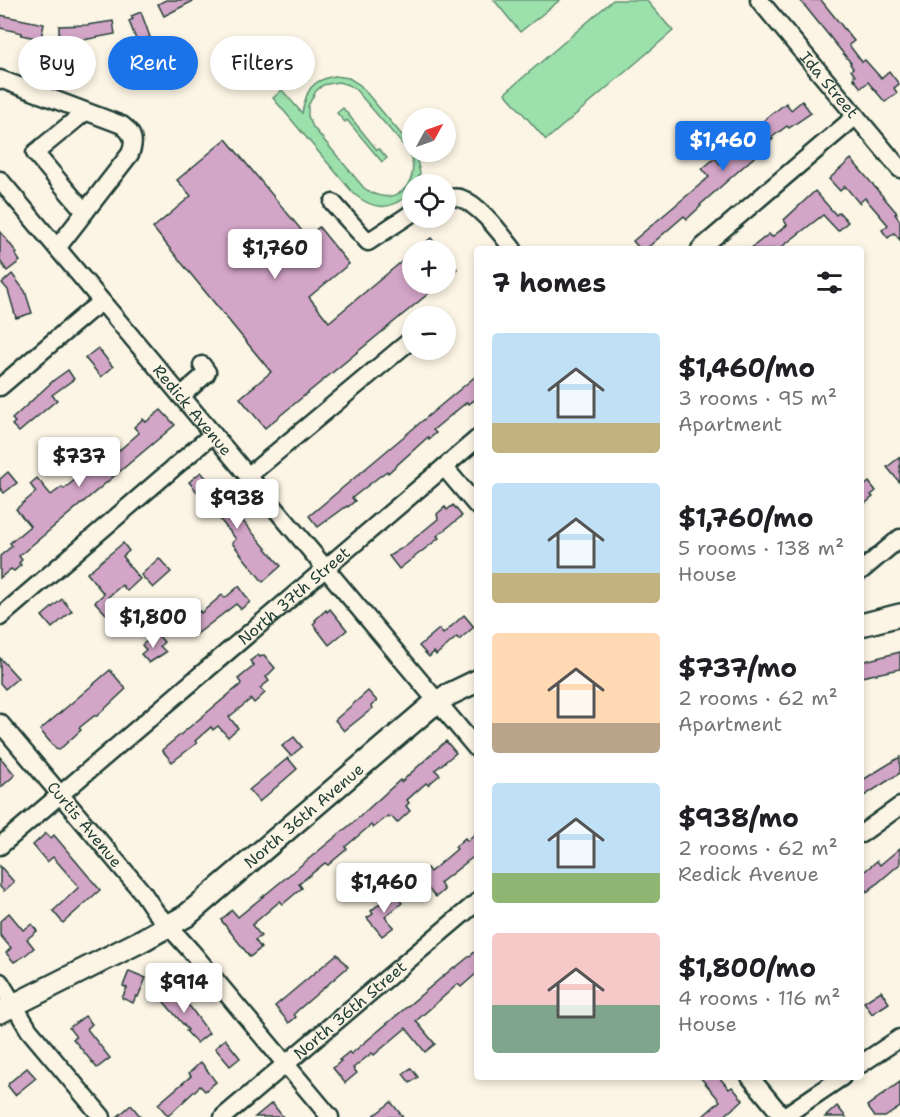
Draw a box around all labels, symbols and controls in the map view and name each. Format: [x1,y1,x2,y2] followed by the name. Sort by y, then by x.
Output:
[18,36,96,90] chip: Buy
[108,36,198,90] chip: Rent
[210,36,315,90] chip: Filters
[796,47,863,122] street label: Ida Street
[402,108,456,162] north arrow
[402,108,456,360] map controls
[674,121,772,172] pin: $1,460
[689,127,757,153] text: $1,460
[402,174,456,228] button: locate
[226,229,324,280] pin: $1,760
[242,235,308,261] text: $1,760
[402,240,456,294] button: +
[492,265,606,300] text: 7 homes
[813,266,846,299] icon: filters
[402,306,456,360] button: −
[678,350,815,385] text: $1,460/mo
[540,357,612,429] icon: home
[148,360,237,460] street label: Redick Avenue
[678,385,837,411] text: 3 rooms · 95 m²
[678,411,782,437] text: Apartment
[43,437,115,488] pin: $737
[52,443,106,469] text: $737
[201,479,273,530] pin: $938
[210,485,264,511] text: $938
[678,500,814,535] text: $1,760/mo
[540,507,612,579] icon: home
[678,535,844,561] text: 5 rooms · 138 m²
[233,542,354,649] street label: North 37th Street
[678,561,737,587] text: House
[104,598,202,649] pin: $1,800
[119,604,187,630] text: $1,800
[678,650,797,685] text: $737/mo
[540,657,612,729] icon: home
[678,685,838,711] text: 2 rooms · 62 m²
[678,711,782,737] text: Apartment
[239,758,368,873] street label: North 36th Avenue
[43,777,127,871] street label: Curtis Avenue
[678,800,799,835] text: $938/mo
[540,807,612,879] icon: home
[678,835,838,861] text: 2 rooms · 62 m²
[678,861,819,887] text: Redick Avenue
[335,863,433,914] pin: $1,460
[350,869,418,895] text: $1,460
[678,950,816,985] text: $1,800/mo
[289,956,411,1064] street label: North 36th Street
[540,957,612,1029] icon: home
[148,963,220,1014] pin: $914
[159,969,209,995] text: $914
[678,985,840,1011] text: 4 rooms · 116 m²
[678,1011,737,1037] text: House

